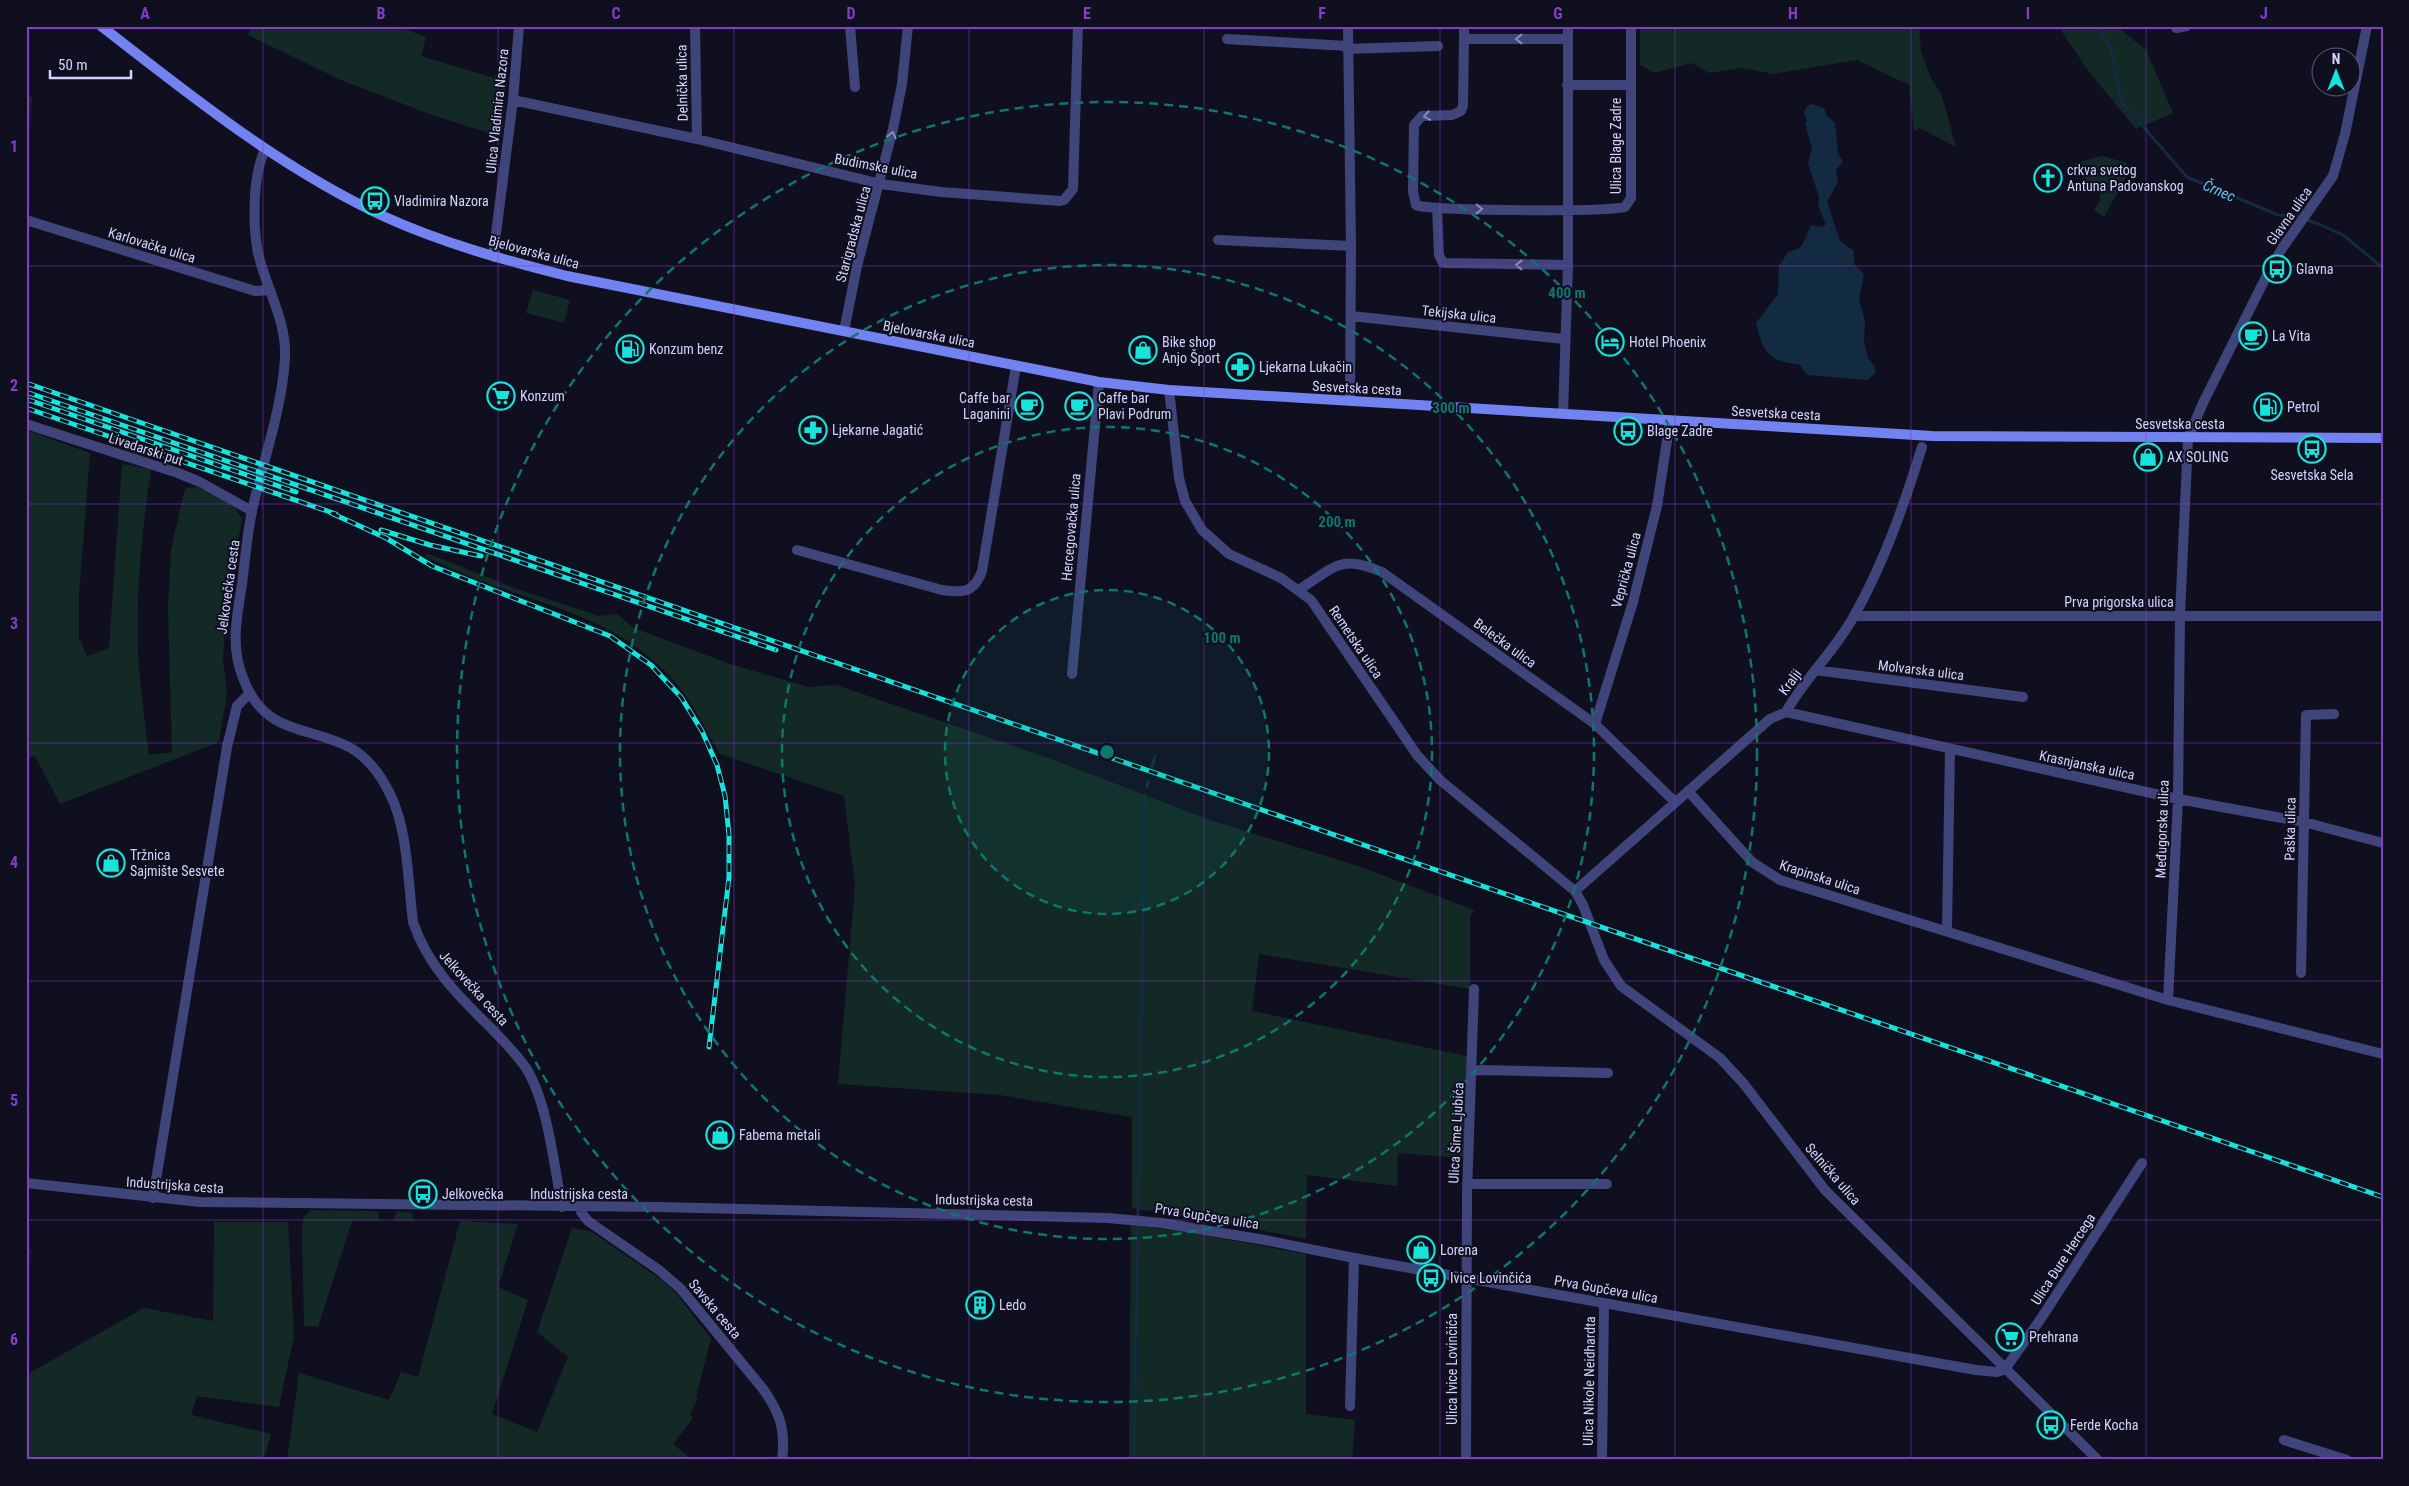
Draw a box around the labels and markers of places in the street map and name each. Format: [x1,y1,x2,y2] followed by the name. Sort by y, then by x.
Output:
[2067,162,2184,194] place label: crkva svetog Antuna Padovanskog
[2033,163,2063,193] church icon: crkva svetog Antuna Padovanskog
[360,186,390,216] bus stop icon: Vladimira Nazora
[394,193,489,209] place label: Vladimira Nazora
[2262,254,2292,284] bus stop icon: Glavna
[2296,261,2334,277] place label: Glavna
[2238,321,2268,351] cafe icon: La Vita
[1595,327,1625,357] hotel icon: Hotel Phoenix
[2272,328,2311,344] place label: La Vita
[615,334,645,364] fuel station icon: Konzum benz
[1162,334,1220,366] place label: Bike shop Anjo Šport
[1629,334,1706,350] place label: Hotel Phoenix
[1128,335,1158,365] shop icon: Bike shop Anjo Šport
[649,341,723,357] place label: Konzum benz
[1225,352,1255,382] pharmacy icon: Ljekarna Lukačin
[1259,359,1352,375] place label: Ljekarna Lukačin
[486,381,516,411] supermarket icon: Konzum
[520,388,565,404] place label: Konzum
[959,390,1010,422] place label: Caffe bar Laganini
[1098,390,1171,422] place label: Caffe bar Plavi Podrum
[1014,391,1044,421] cafe icon: Caffe bar Laganini
[1064,391,1094,421] cafe icon: Caffe bar Plavi Podrum
[2253,392,2283,422] fuel station icon: Petrol
[2287,399,2320,415] place label: Petrol
[798,415,828,445] pharmacy icon: Ljekarne Jagatić
[1613,416,1643,446] bus stop icon: Blage Zadre
[832,422,923,438] place label: Ljekarne Jagatić
[1647,423,1713,439] place label: Blage Zadre
[2297,434,2327,464] bus stop icon: Sesvetska Sela
[2133,442,2163,472] shop icon: AX SOLING
[2167,449,2229,465] place label: AX SOLING
[2270,467,2354,483] place label: Sesvetska Sela
[1098,743,1116,761] centre of rings
[130,847,225,879] place label: Tržnica Sajmište Sesvete
[96,848,126,878] shop icon: Tržnica Sajmište Sesvete
[705,1120,735,1150] shop icon: Fabema metali
[739,1127,821,1143] place label: Fabema metali
[408,1179,438,1209] bus stop icon: Jelkovečka
[442,1186,504,1202] place label: Jelkovečka
[1406,1235,1436,1265] shop icon: Lorena
[1440,1242,1478,1258] place label: Lorena
[1416,1263,1446,1293] bus stop icon: Ivice Lovinčića
[1450,1270,1531,1286] place label: Ivice Lovinčića
[965,1290,995,1320] building icon: Ledo
[999,1297,1026,1313] place label: Ledo
[1995,1322,2025,1352] supermarket icon: Prehrana
[2029,1329,2078,1345] place label: Prehrana
[2036,1410,2066,1440] bus stop icon: Ferde Kocha
[2070,1417,2138,1433] place label: Ferde Kocha

